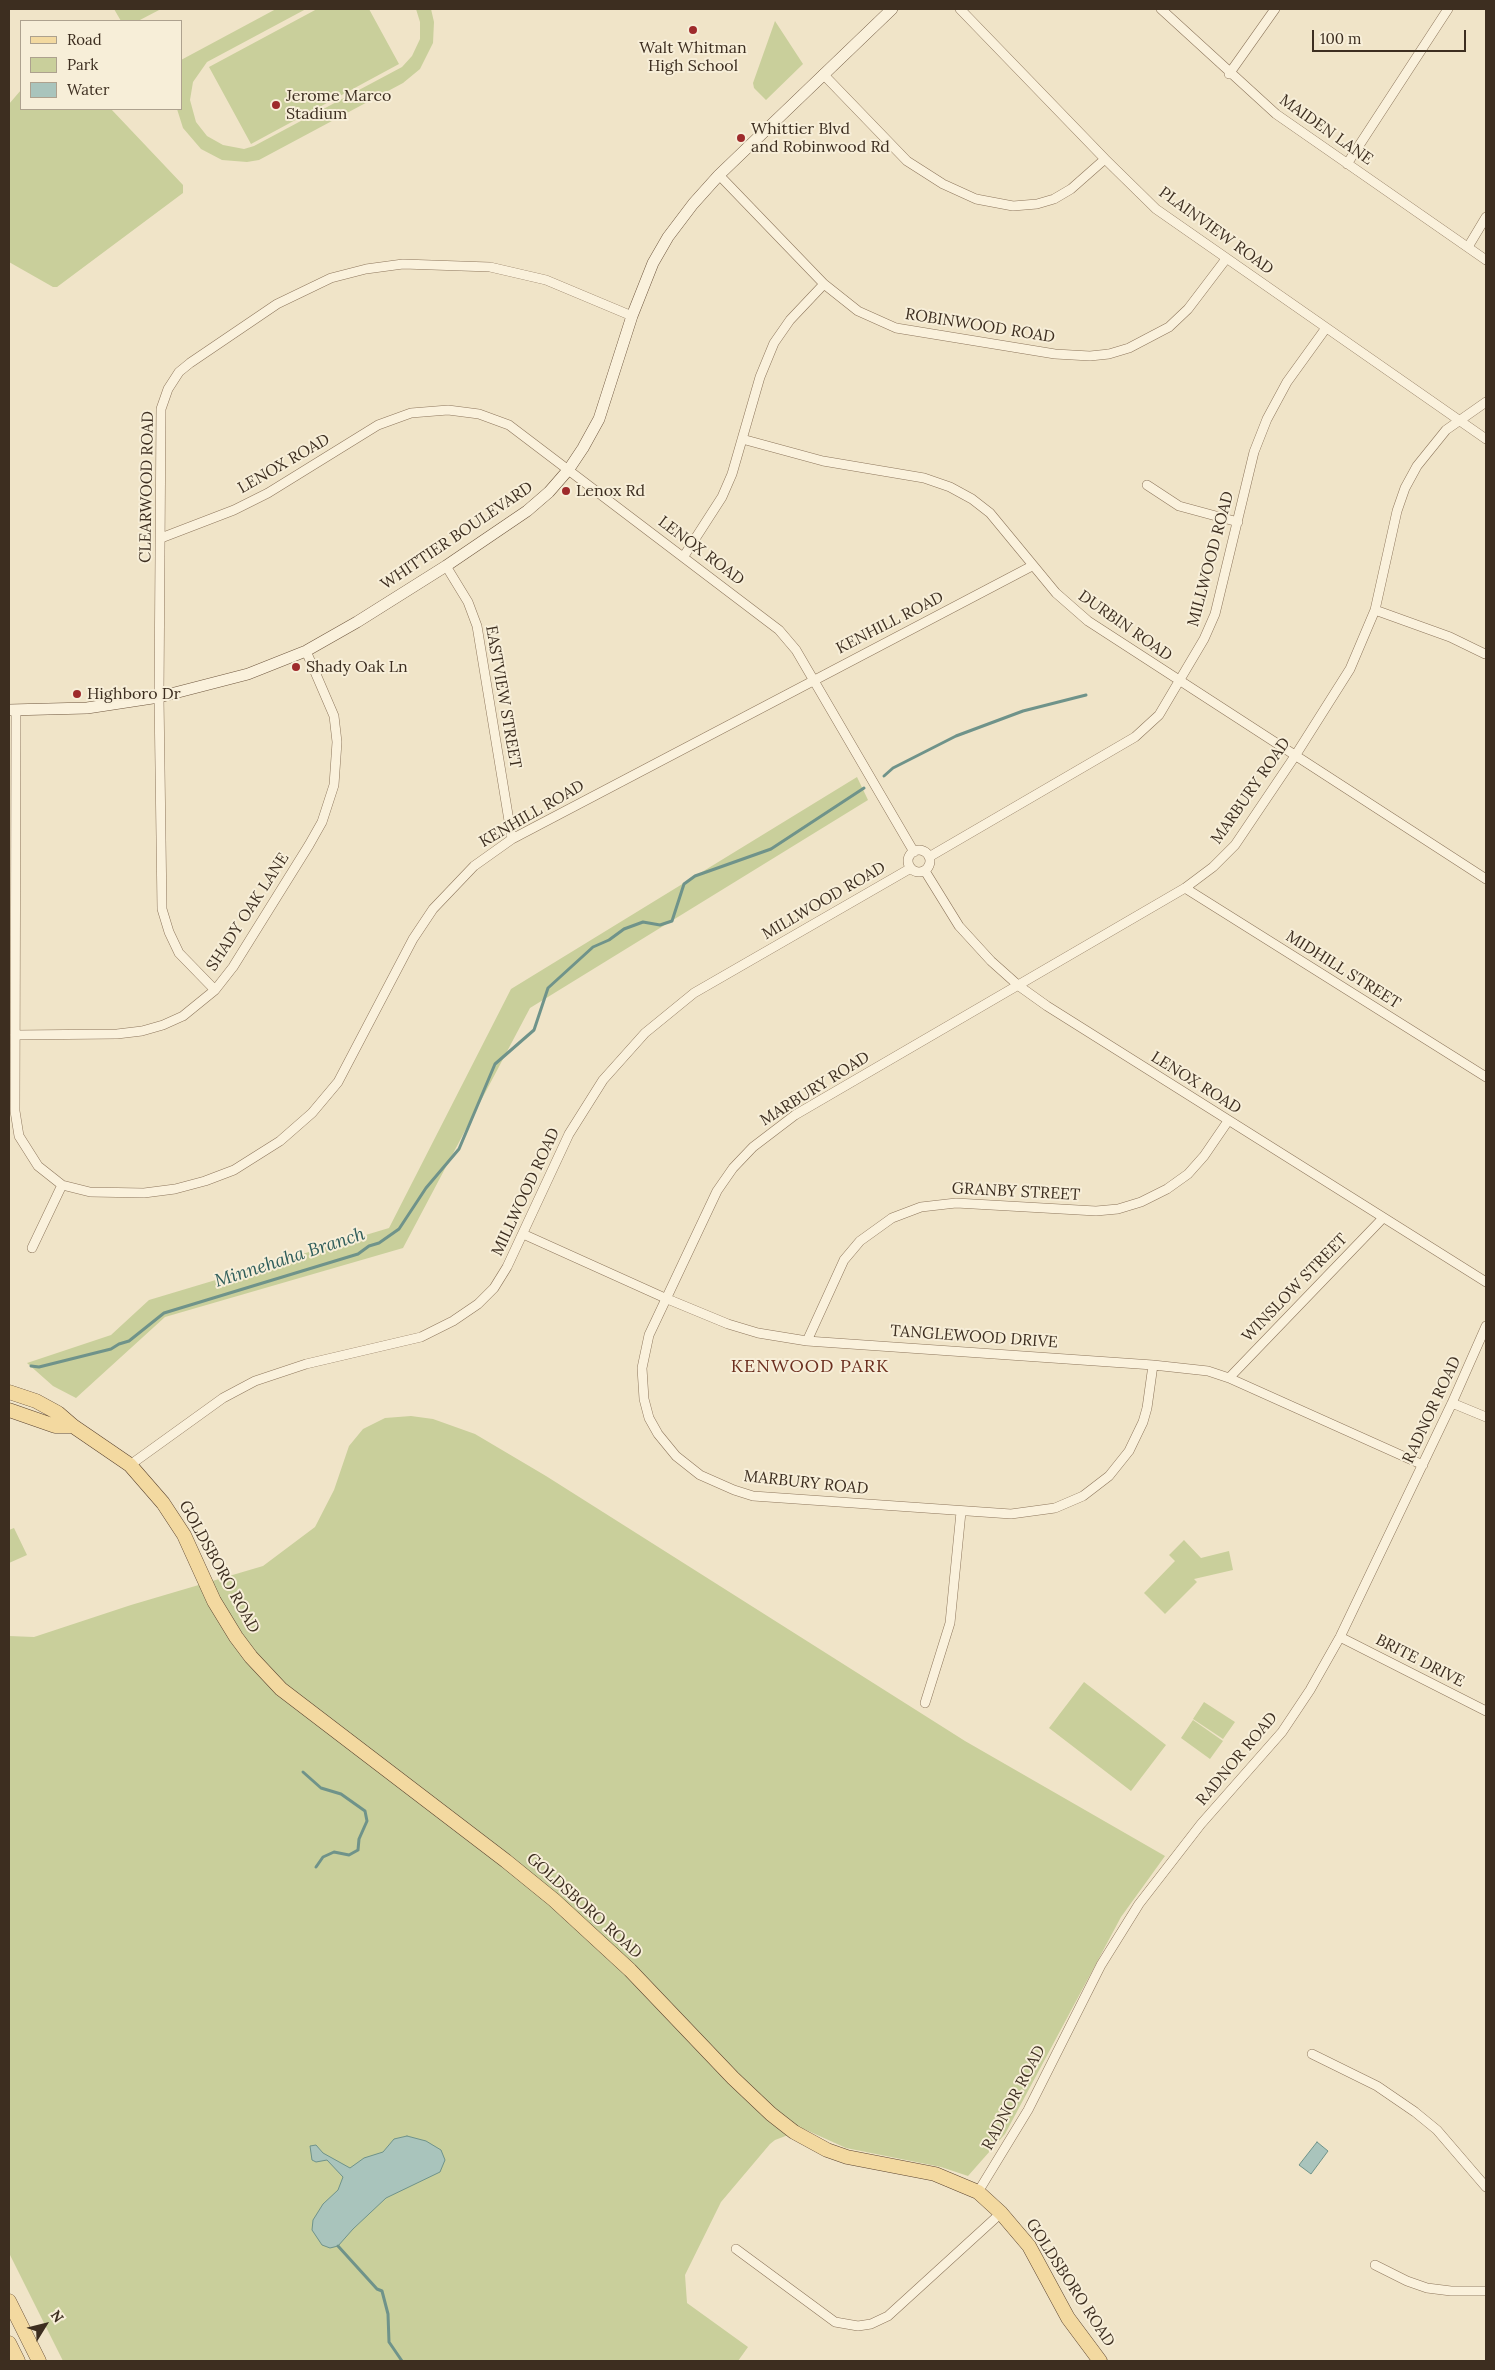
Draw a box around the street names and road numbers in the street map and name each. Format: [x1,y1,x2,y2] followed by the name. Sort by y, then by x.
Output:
[1275,91,1377,169] street label: MAIDEN LANE
[1155,183,1277,279] street label: PLAINVIEW ROAD
[904,305,1056,347] street label: ROBINWOOD ROAD
[136,411,158,563] street label: CLEARWOOD ROAD
[235,430,333,498] street label: LENOX ROAD
[377,478,537,594] street label: WHITTIER BOULEVARD
[1184,489,1238,629] street label: MILLWOOD ROAD
[654,512,748,590] street label: LENOX ROAD
[1074,587,1176,665] street label: DURBIN ROAD
[833,588,947,658] street label: KENHILL ROAD
[481,624,525,770] street label: EASTVIEW STREET
[1207,734,1295,848] street label: MARBURY ROAD
[476,776,588,852] street label: KENHILL ROAD
[203,849,293,975] street label: SHADY OAK LANE
[759,858,889,944] street label: MILLWOOD ROAD
[1282,927,1404,1013] street label: MIDHILL STREET
[757,1048,873,1130] street label: MARBURY ROAD
[1147,1048,1245,1118] street label: LENOX ROAD
[488,1125,564,1259] street label: MILLWOOD ROAD
[951,1179,1081,1205] street label: GRANBY STREET
[1238,1230,1352,1346] street label: WINSLOW STREET
[890,1322,1058,1352] street label: TANGLEWOOD DRIVE
[1399,1353,1465,1467] street label: RADNOR ROAD
[743,1467,869,1499] street label: MARBURY ROAD
[175,1497,263,1637] street label: GOLDSBORO ROAD
[1372,1630,1468,1692] street label: BRITE DRIVE
[1192,1708,1282,1810] street label: RADNOR ROAD
[522,1849,646,1963] street label: GOLDSBORO ROAD
[978,2042,1050,2154] street label: RADNOR ROAD
[1021,2215,1119,2351] street label: GOLDSBORO ROAD

